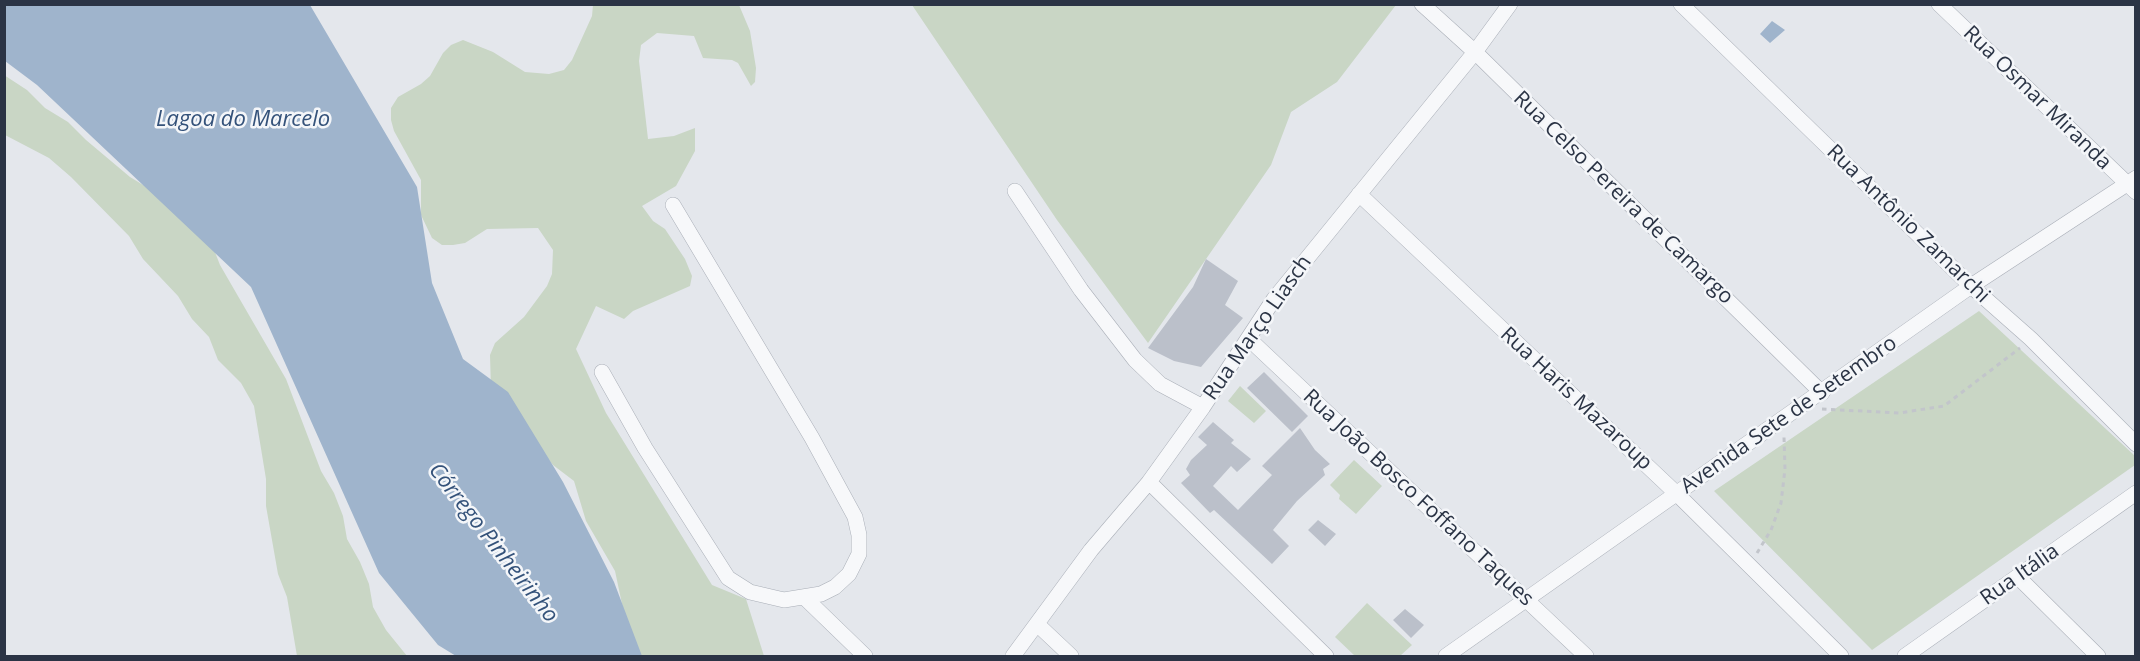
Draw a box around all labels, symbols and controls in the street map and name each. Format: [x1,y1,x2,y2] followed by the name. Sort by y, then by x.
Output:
[1958,21,2116,175] street label: Rua Osmar Miranda
[1508,86,1738,310] street label: Rua Celso Pereira de Camargo
[156,107,330,133] water label: Lagoa do Marcelo
[1821,140,1995,308] street label: Rua Antônio Zamarchi
[1199,251,1317,405] street label: Rua Março Liasch
[1495,322,1657,476] street label: Rua Haris Mazaroup
[1676,331,1902,499] street label: Avenida Sete de Setembro
[1297,384,1539,612] street label: Rua João Bosco Foffano Taques
[423,458,563,628] water label: Córrego Pinheirinho
[1976,539,2064,611] street label: Rua Itália

